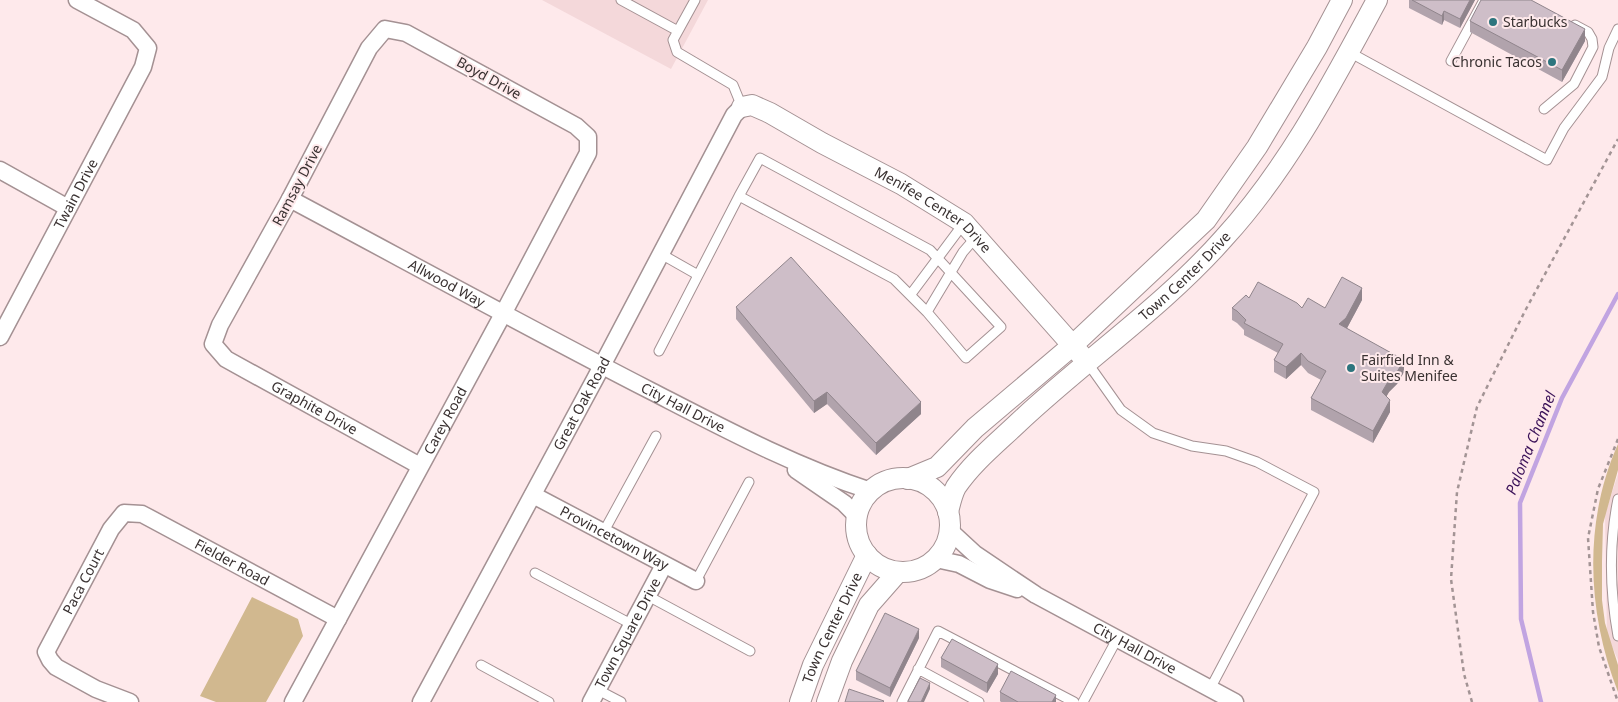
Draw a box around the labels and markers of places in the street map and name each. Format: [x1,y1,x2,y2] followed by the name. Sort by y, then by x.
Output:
[1503,12,1568,31] place label: Starbucks
[1487,16,1499,28] marker: Starbucks
[1451,52,1542,71] place label: Chronic Tacos
[1546,56,1558,68] marker: Chronic Tacos
[1361,350,1458,385] place label: Fairfield Inn & Suites Menifee
[1345,362,1357,374] marker: Fairfield Inn & Suites Menifee

